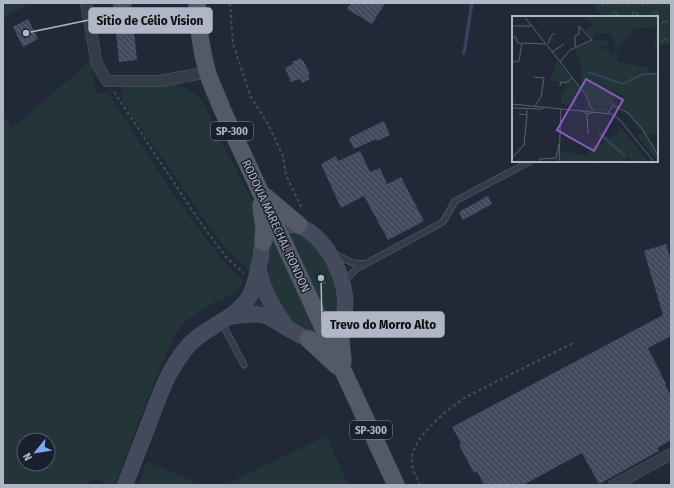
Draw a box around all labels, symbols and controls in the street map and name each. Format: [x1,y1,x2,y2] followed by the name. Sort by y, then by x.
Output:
[89,8,212,33] callout: Sítio de Célio Vision
[97,13,204,28] text: Sítio de Célio Vision
[512,16,658,162] inset map
[211,122,253,140] road number: SP-300
[239,158,313,294] street label: RODOVIA MARECHAL RONDON
[322,312,444,337] callout: Trevo do Morro Alto
[330,317,436,332] text: Trevo do Morro Alto
[350,421,392,439] road number: SP-300
[16,432,56,472] north arrow
[20,451,35,463] text: N

